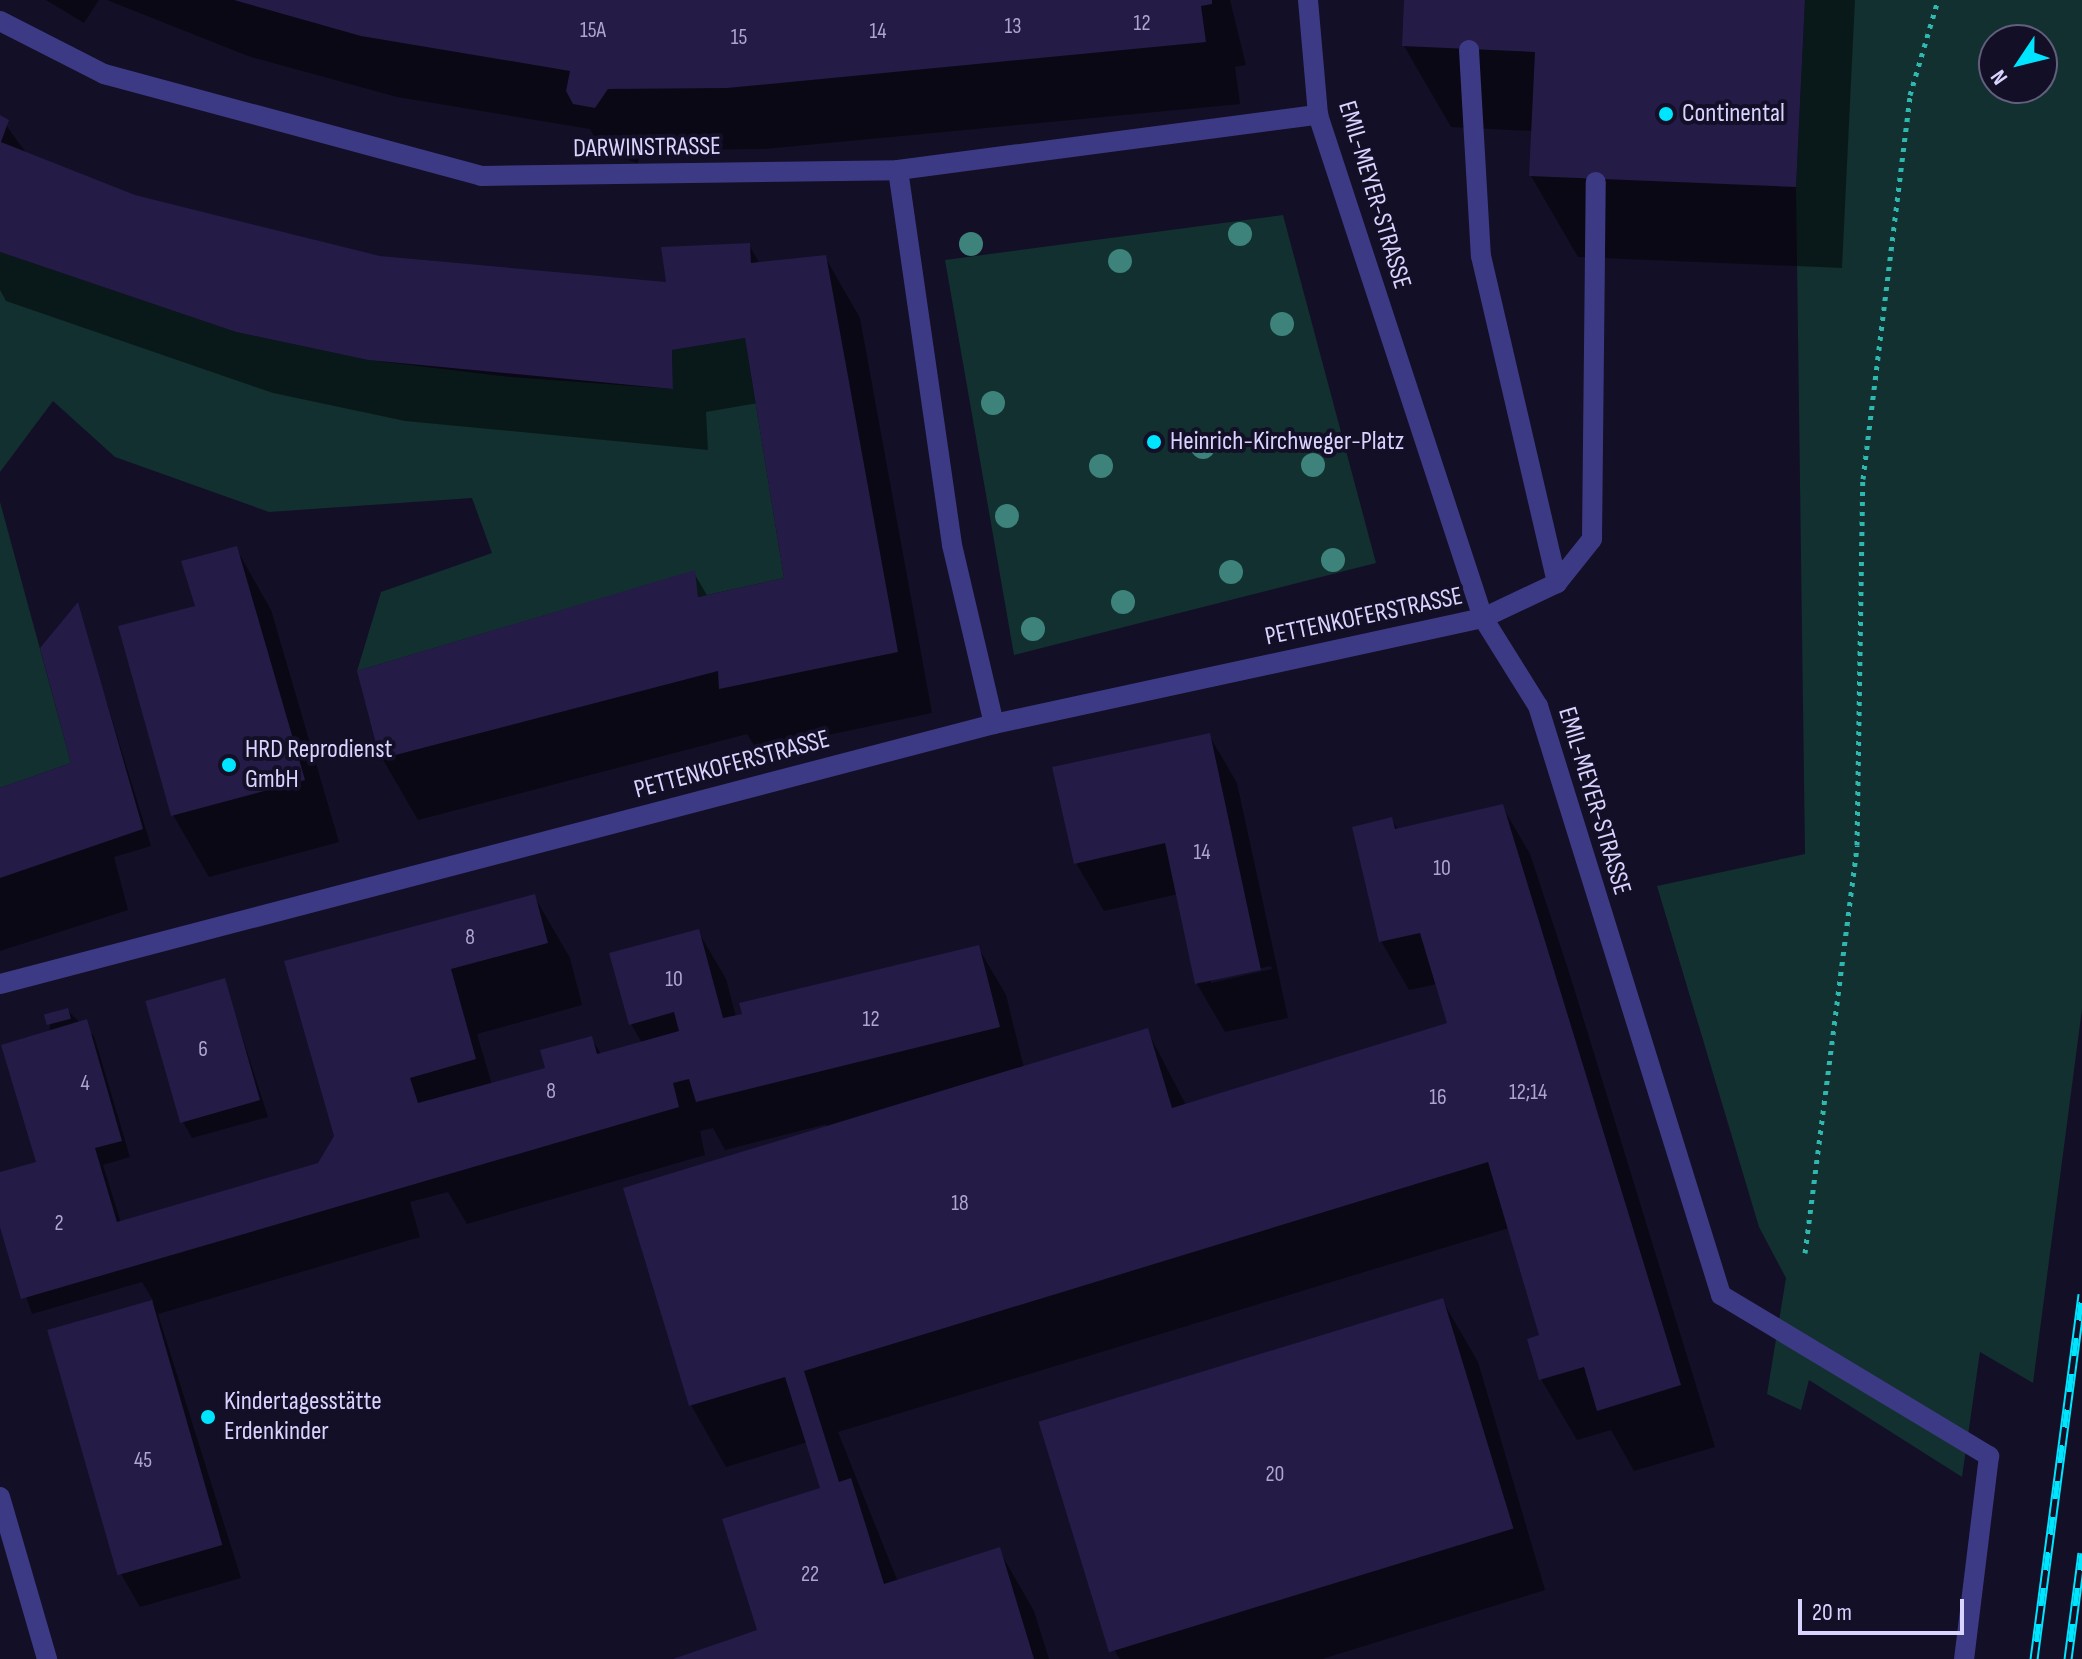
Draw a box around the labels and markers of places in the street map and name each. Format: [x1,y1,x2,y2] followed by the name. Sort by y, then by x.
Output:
[1682,98,1785,130] place label: Continental
[1657,105,1675,123] marker: Continental
[1170,426,1404,458] place label: Heinrich-Kirchweger-Platz
[1145,433,1163,451] marker: Heinrich-Kirchweger-Platz
[245,734,392,796] place label: HRD Reprodienst GmbH
[220,756,238,774] marker: HRD Reprodienst GmbH
[224,1386,382,1448] place label: Kindertagesstätte Erdenkinder
[199,1408,217,1426] marker: Kindertagesstätte Erdenkinder

